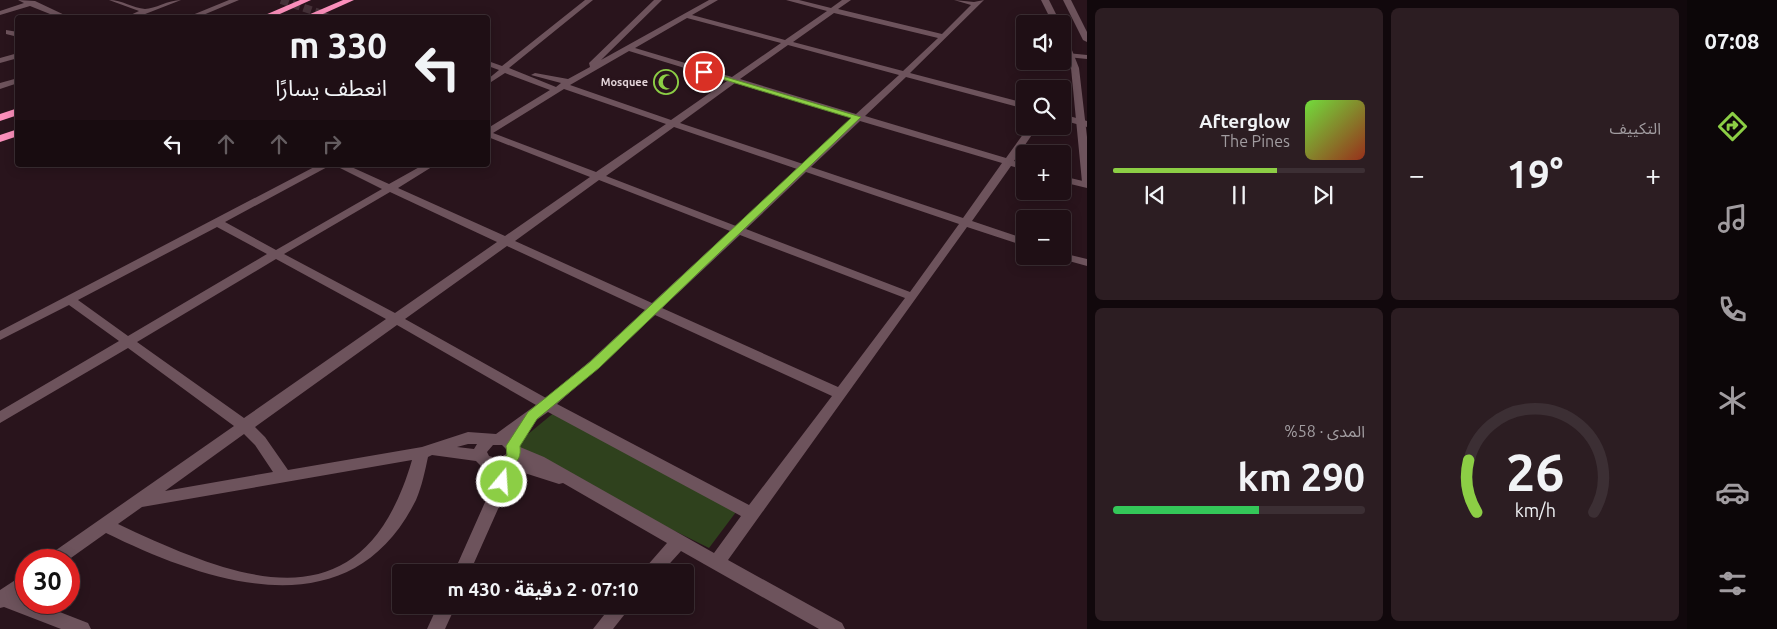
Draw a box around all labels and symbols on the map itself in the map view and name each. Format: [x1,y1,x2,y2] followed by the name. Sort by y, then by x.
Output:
[683,51,725,93] pin
[653,69,679,95] mosque icon: Mosquee
[601,76,648,88] place label: Mosquee
[475,455,527,507] position arrow
[15,549,80,614] speed limit sign: 30

